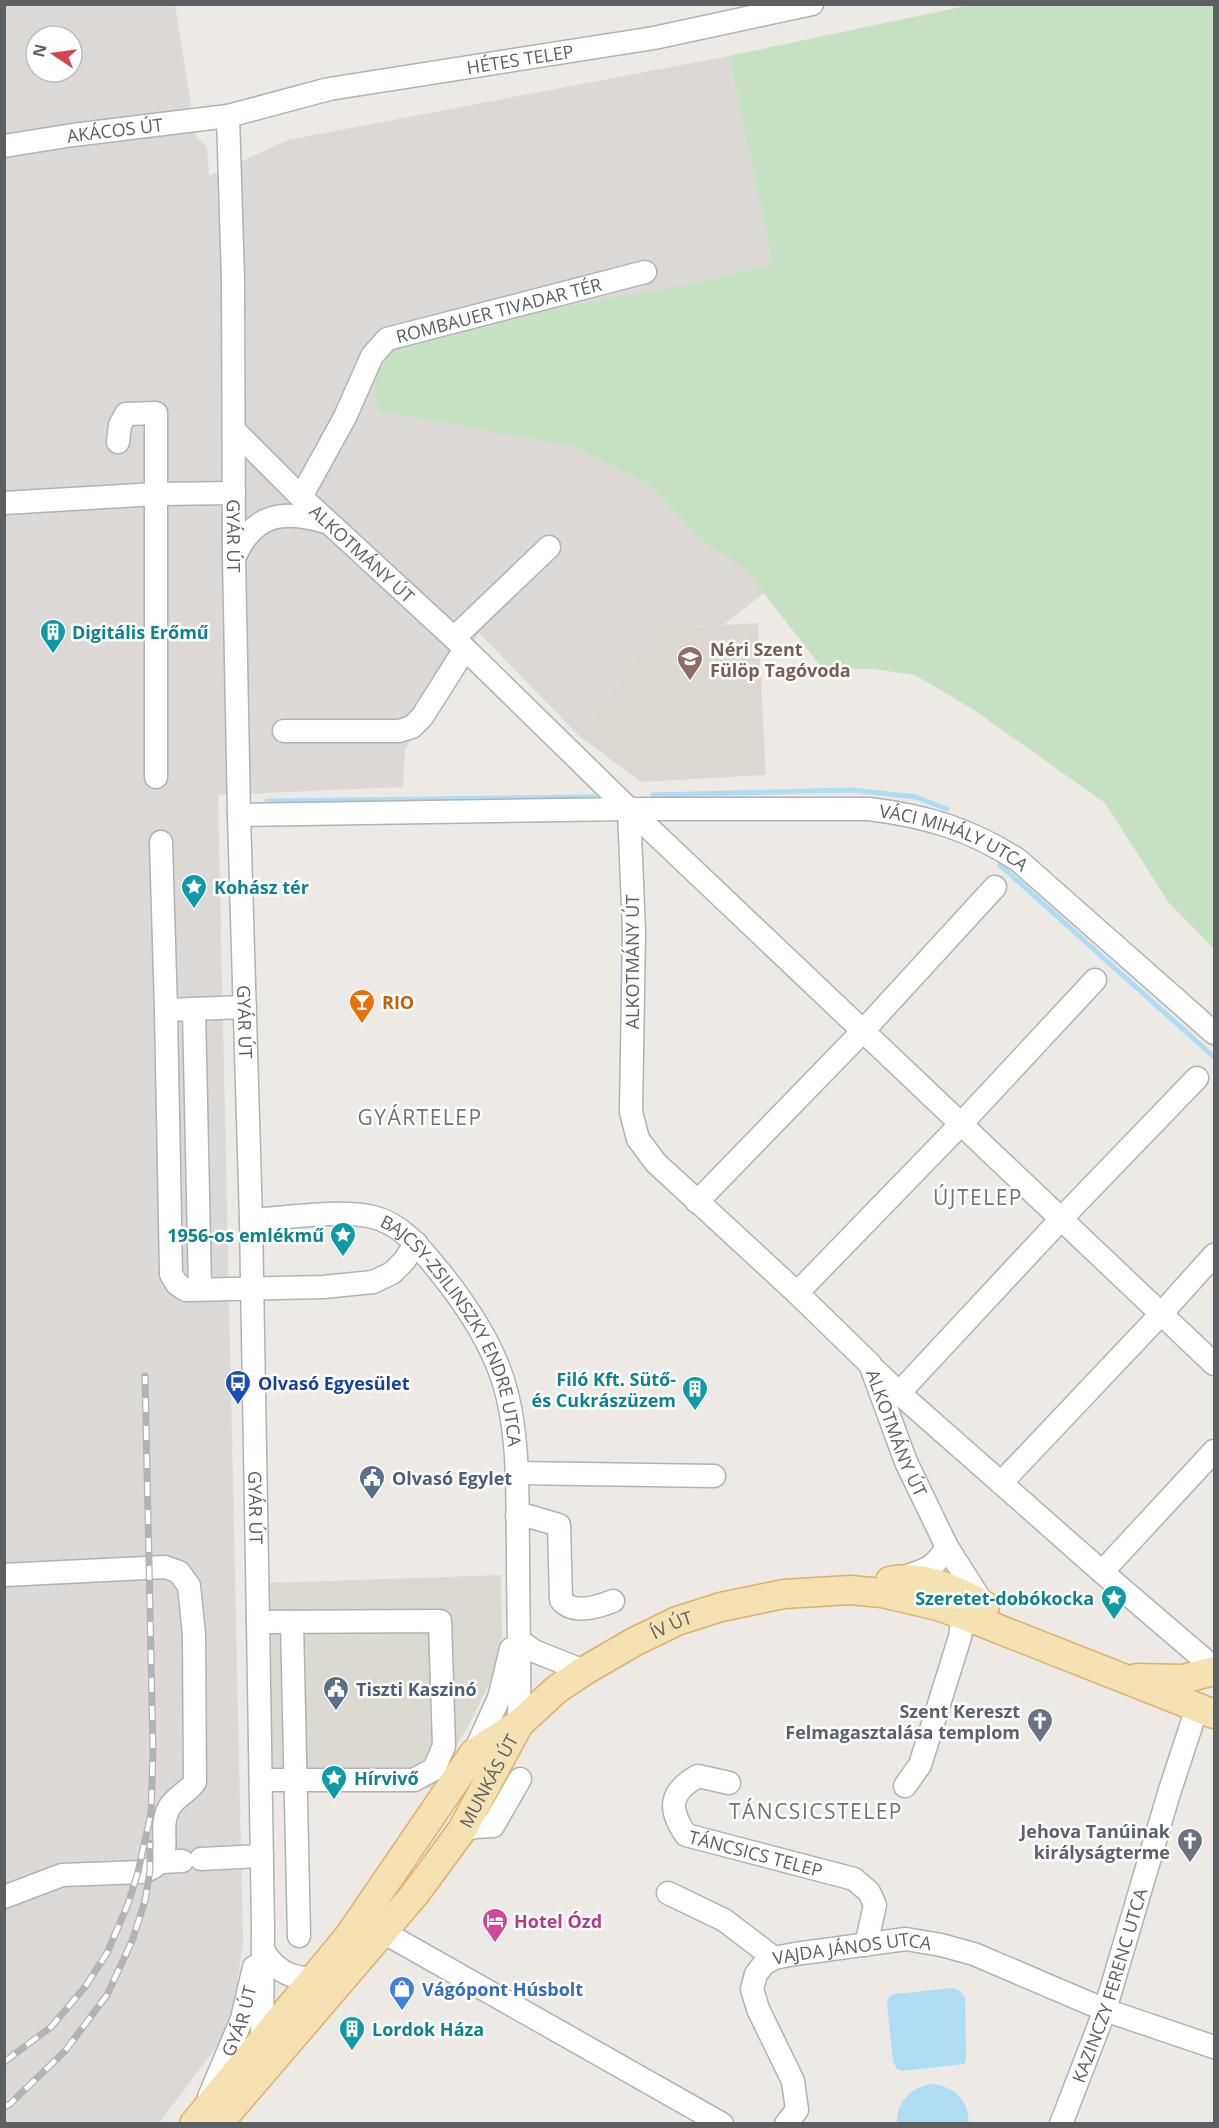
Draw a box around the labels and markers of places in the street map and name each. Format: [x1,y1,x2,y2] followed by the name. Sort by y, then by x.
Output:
[38,617,68,655] building icon: Digitális Erőmű
[72,620,209,644] place label: Digitális Erőmű
[710,637,851,682] place label: Néri Szent Fülöp Tagóvoda
[675,644,705,682] school or university icon: Néri Szent Fülöp Tagóvoda
[179,872,209,910] place icon: Kohász tér
[214,875,309,899] place label: Kohász tér
[347,987,377,1025] bar icon: RIO
[382,990,414,1014] place label: RIO
[328,1220,358,1258] place icon: 1956-os emlékmű
[167,1223,324,1247] place label: 1956-os emlékmű
[532,1367,676,1412] place label: Filó Kft. Sütő- és Cukrászüzem
[223,1368,253,1406] bus stop icon: Olvasó Egyesület
[258,1371,410,1395] place label: Olvasó Egyesület
[680,1374,710,1412] building icon: Filó Kft. Sütő- és Cukrászüzem
[357,1463,387,1501] public building icon: Olvasó Egylet
[392,1466,512,1490] place label: Olvasó Egylet
[1099,1583,1129,1621] place icon: Szeretet-dobókocka
[915,1586,1094,1610] place label: Szeretet-dobókocka
[321,1674,351,1712] public building icon: Tiszti Kaszinó
[356,1677,477,1701] place label: Tiszti Kaszinó
[785,1699,1020,1744] place label: Szent Kereszt Felmagasztalása templom
[1025,1706,1055,1744] church icon: Szent Kereszt Felmagasztalása templom
[319,1763,349,1801] place icon: Hírvivő
[354,1766,419,1790] place label: Hírvivő
[1018,1819,1171,1864] place label: Jehova Tanúinak királyságterme
[1175,1826,1205,1864] church icon: Jehova Tanúinak királyságterme
[480,1906,510,1944] hotel icon: Hotel Ózd
[514,1909,602,1933] place label: Hotel Ózd
[387,1974,417,2012] shop icon: Vágópont Húsbolt
[422,1977,583,2001] place label: Vágópont Húsbolt
[337,2014,367,2052] building icon: Lordok Háza
[372,2017,484,2041] place label: Lordok Háza

